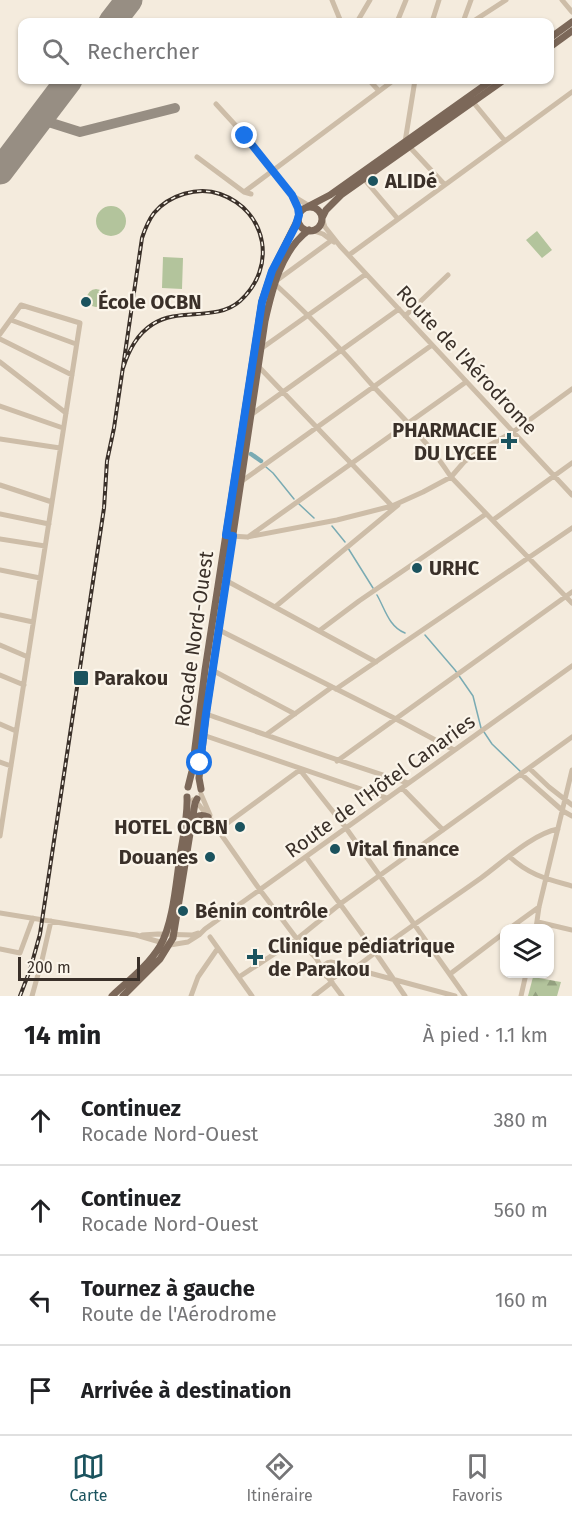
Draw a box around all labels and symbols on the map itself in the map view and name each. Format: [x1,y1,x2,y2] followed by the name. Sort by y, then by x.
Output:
[231,122,257,148] route end
[384,169,437,193] place label: ALIDé
[366,174,380,188] marker: ALIDé
[391,280,543,440] street label: Route de l'Aérodrome
[98,289,202,314] place label: École OCBN
[79,295,93,309] marker: École OCBN
[392,418,497,465] place label: PHARMACIE DU LYCEE
[502,434,516,448] marker: PHARMACIE DU LYCEE
[170,549,218,728] street label: Rocade Nord-Ouest
[429,556,480,580] place label: URHC
[410,561,424,575] marker: URHC
[94,666,168,690] place label: Parakou
[72,669,90,687] marker: Parakou
[280,709,480,863] street label: Route de l'Hôtel Canaries
[186,749,212,775] route start
[114,815,228,839] place label: HOTEL OCBN
[233,820,247,834] marker: HOTEL OCBN
[346,837,459,861] place label: Vital finance
[328,842,342,856] marker: Vital finance
[119,845,198,869] place label: Douanes
[203,850,217,864] marker: Douanes
[195,899,328,923] place label: Bénin contrôle
[176,904,190,918] marker: Bénin contrôle
[268,934,455,981] place label: Clinique pédiatrique de Parakou
[246,948,264,966] marker: Clinique pédiatrique de Parakou
[18,954,140,982] scale bar

